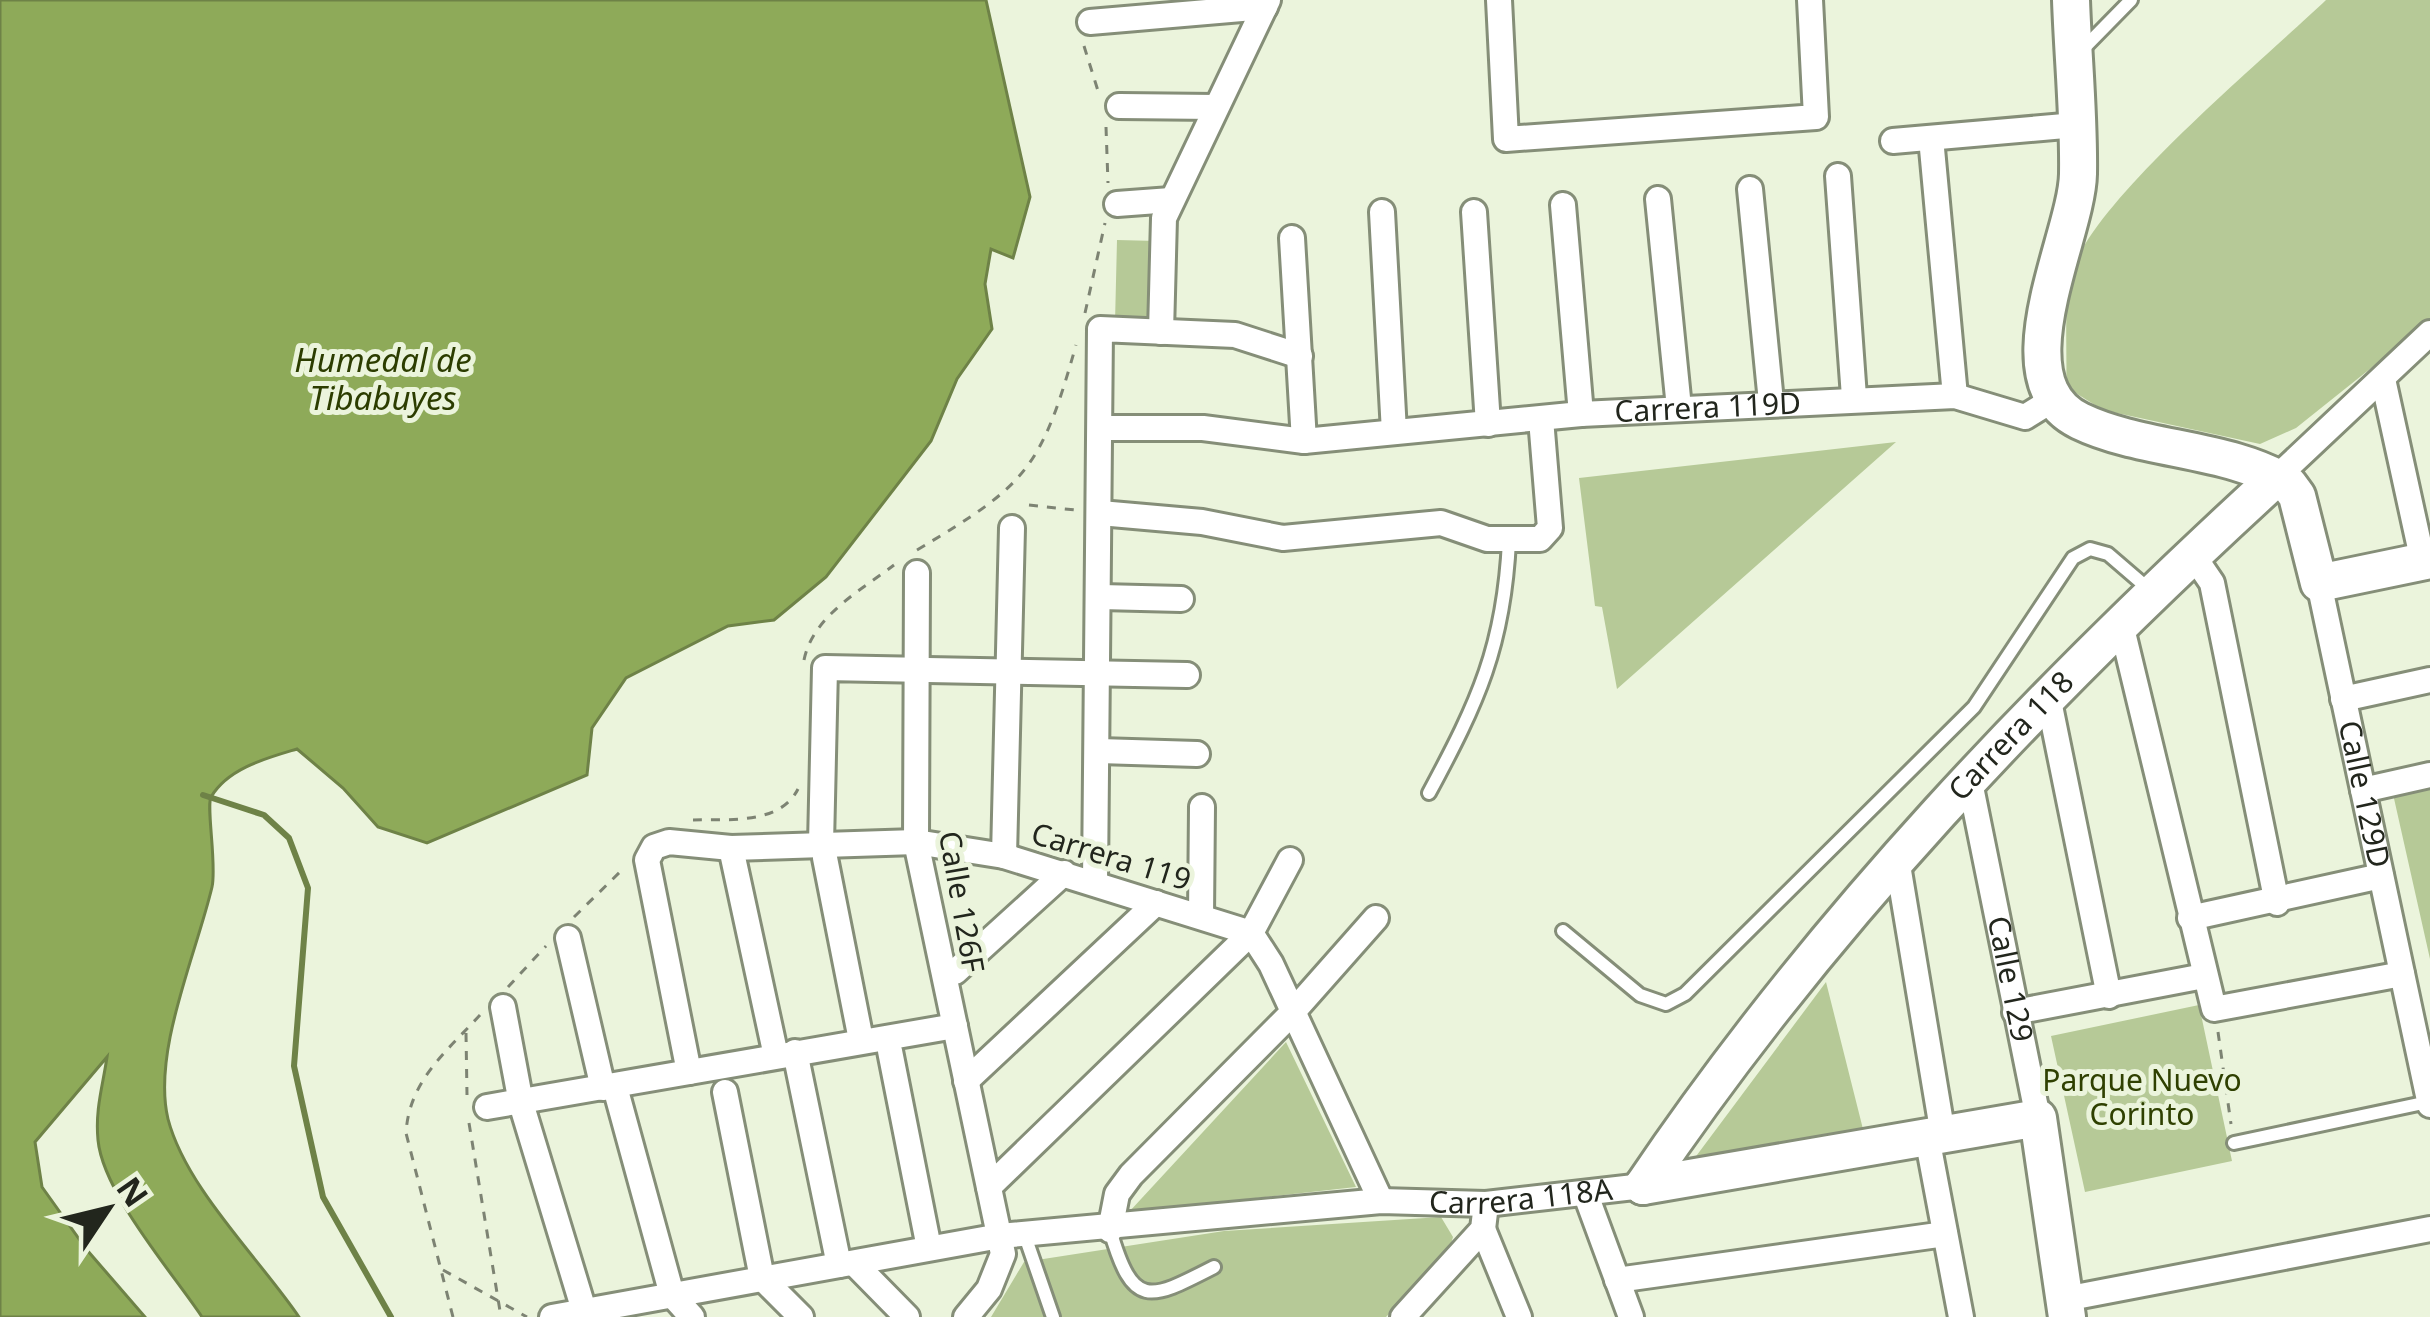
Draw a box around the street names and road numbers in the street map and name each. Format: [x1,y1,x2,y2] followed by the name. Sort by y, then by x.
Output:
[1613,381,1802,431] street label: Carrera 119D
[1938,661,2082,809] street label: Carrera 118
[2330,717,2401,871] street label: Calle 129D
[1027,812,1196,899] street label: Carrera 119
[930,828,995,976] street label: Calle 126F
[1979,912,2044,1045] street label: Calle 129
[1429,1168,1615,1223] street label: Carrera 118A

